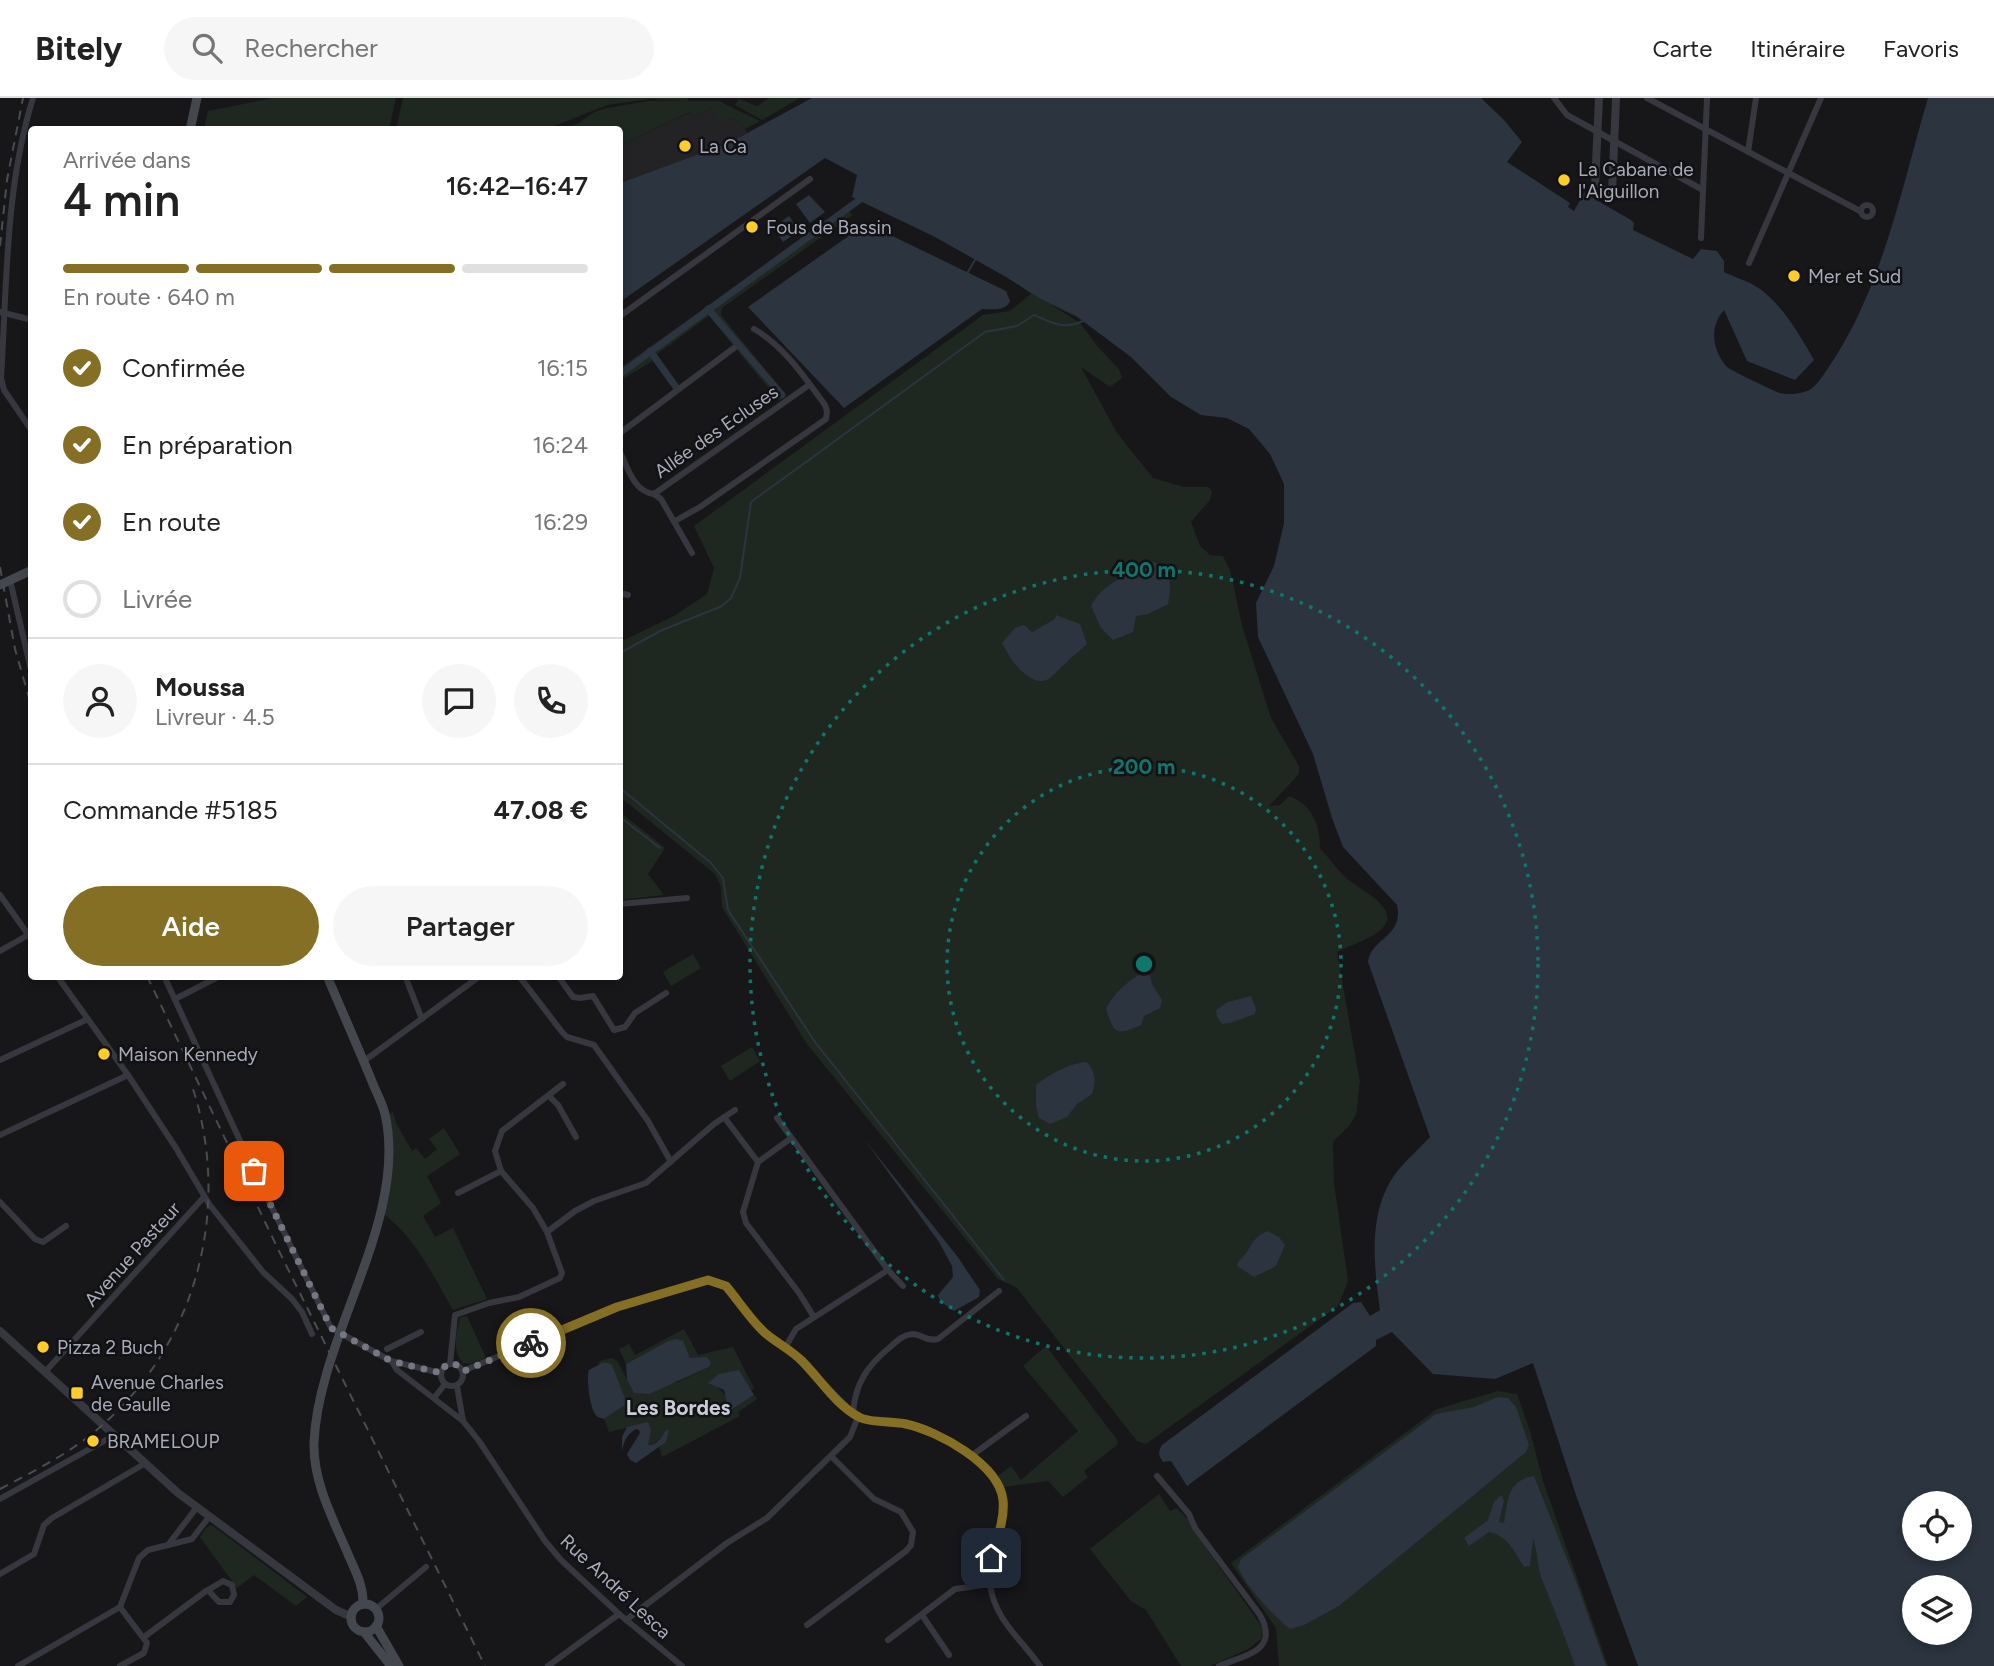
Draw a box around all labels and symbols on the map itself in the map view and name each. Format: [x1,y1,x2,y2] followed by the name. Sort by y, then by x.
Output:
[699,135,747,158] place label: La Ca
[677,138,693,154] marker: La Ca
[1578,158,1694,203] place label: La Cabane de l'Aiguillon
[1556,172,1572,188] marker: La Cabane de l'Aiguillon
[766,216,892,239] place label: Fous de Bassin
[744,219,760,235] marker: Fous de Bassin
[1808,265,1901,288] place label: Mer et Sud
[1786,268,1802,284] marker: Mer et Sud
[650,380,783,483] street label: Allée des Ecluses
[1112,557,1176,582] text: 400 m
[1113,754,1175,779] text: 200 m
[1132,952,1156,976] centre of rings
[118,1043,258,1066] place label: Maison Kennedy
[96,1046,112,1062] marker: Maison Kennedy
[224,1141,284,1201] pin
[79,1197,186,1311] street label: Avenue Pasteur
[496,1308,566,1378] courier
[57,1336,164,1359] place label: Pizza 2 Buch
[35,1339,51,1355] marker: Pizza 2 Buch
[91,1371,224,1416] place label: Avenue Charles de Gaulle
[69,1385,85,1401] marker: Avenue Charles de Gaulle
[626,1395,731,1420] district label: Les Bordes
[107,1430,219,1453] place label: BRAMELOUP
[85,1433,101,1449] marker: BRAMELOUP
[961,1528,1021,1588] pin
[556,1529,676,1643] street label: Rue André Lesca

